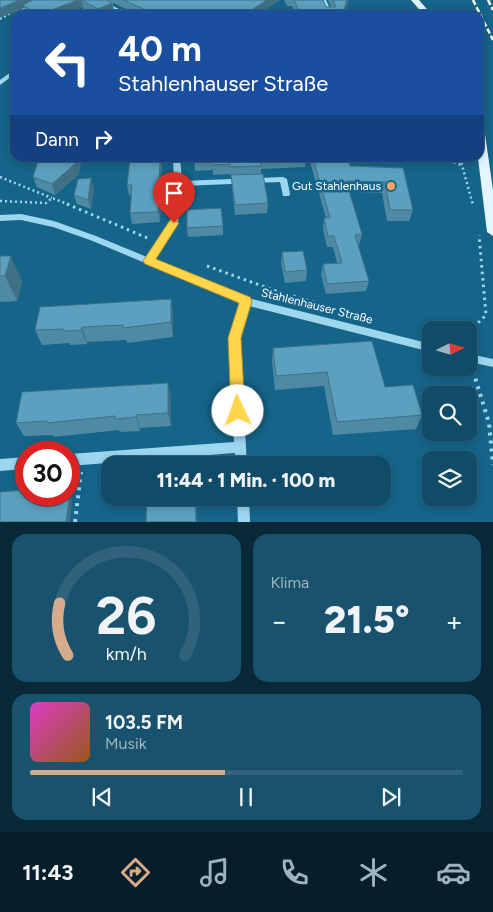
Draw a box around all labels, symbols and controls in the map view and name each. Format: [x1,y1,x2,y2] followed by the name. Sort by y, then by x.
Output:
[118,28,202,70] text: 40 m
[35,30,100,95] icon: left
[118,70,328,97] text: Stahlenhauser Straße
[89,125,117,153] icon: right
[35,128,79,151] text: Dann
[153,172,195,223] pin
[160,179,188,207] icon: arrive
[292,179,381,193] place label: Gut Stahlenhaus
[385,180,397,192] marker: Gut Stahlenhaus
[260,285,375,327] street label: Stahlenhauser Straße
[422,321,478,376] north arrow
[422,321,477,506] map controls
[211,384,263,436] position arrow
[422,386,477,441] button: search
[15,441,80,506] speed limit sign: 30
[422,451,477,506] button: layers
[157,469,335,492] text: 11:44 · 1 Min. · 100 m
[271,573,309,592] text: Klima
[96,585,156,647] text: 26
[324,597,409,643] text: 21.5°
[271,604,288,638] text: −
[446,604,463,638] text: +
[106,643,147,664] text: km/h
[105,711,183,734] text: 103.5 FM
[105,734,146,753] text: Musik
[88,783,116,811] icon: previous
[232,783,260,811] icon: pause
[377,783,405,811] icon: next
[118,855,153,890] icon: directions
[197,855,232,890] icon: music
[277,855,312,890] icon: phone
[356,855,391,890] icon: climate
[436,855,471,890] icon: car
[22,859,74,886] text: 11:43

